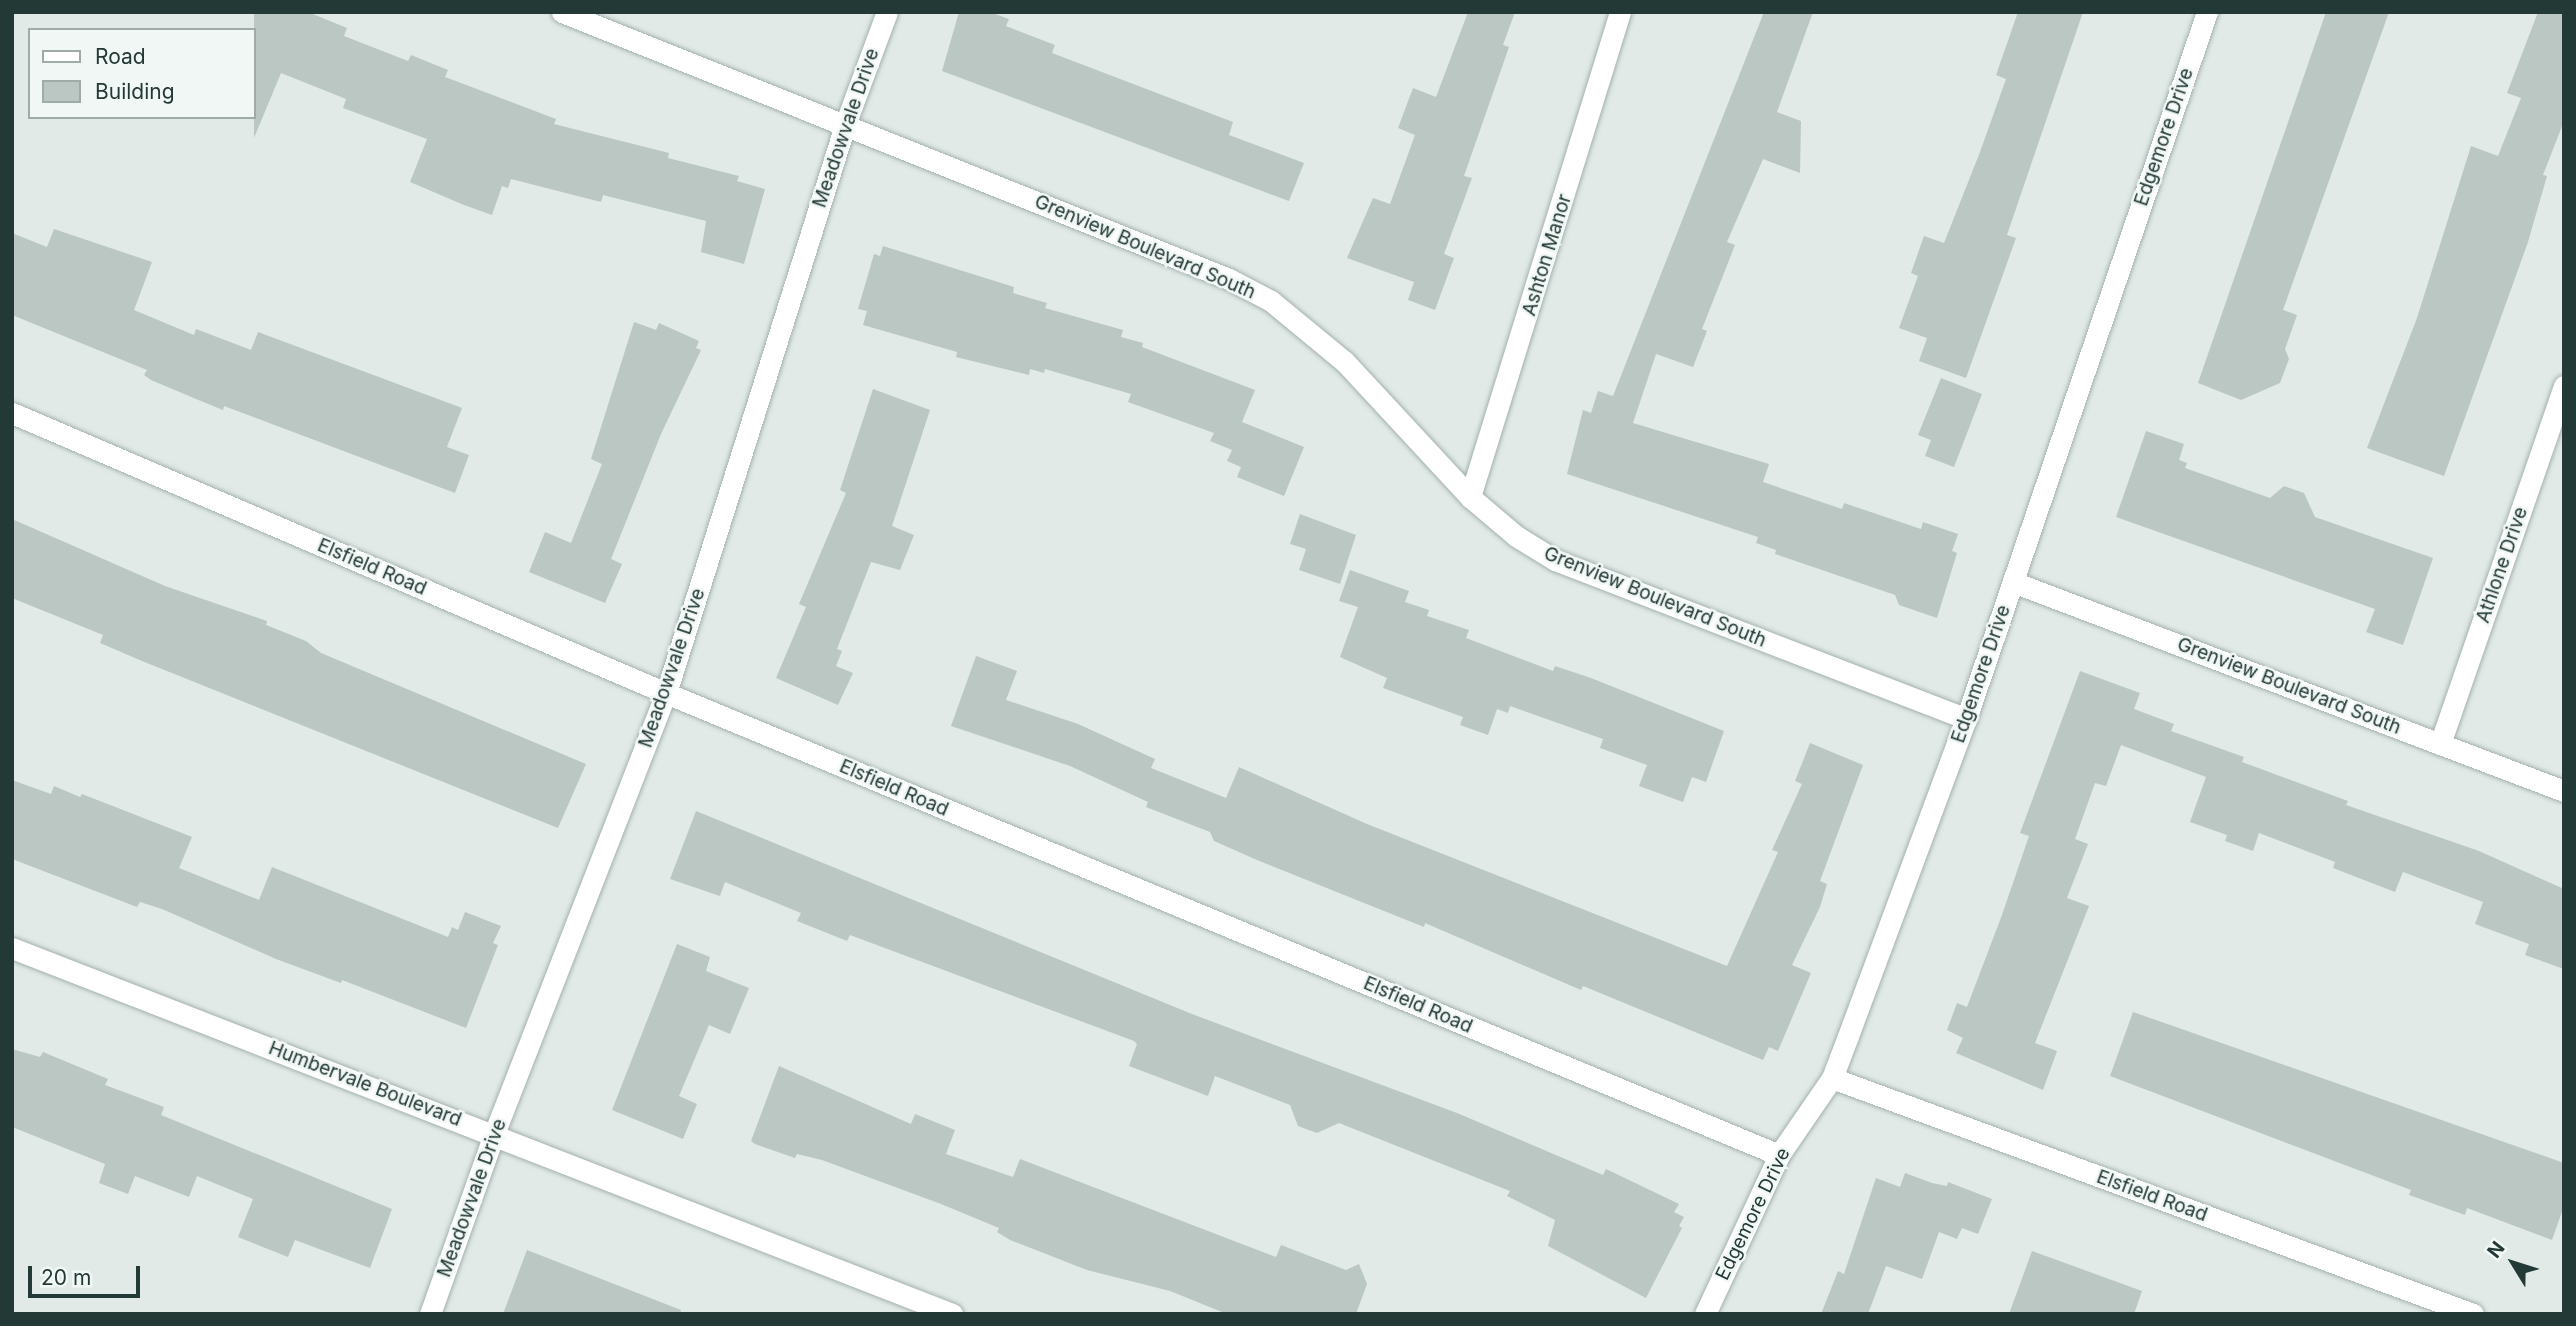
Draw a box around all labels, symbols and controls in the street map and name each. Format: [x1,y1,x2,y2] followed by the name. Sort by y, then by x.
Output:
[28,28,256,119] legend
[95,44,146,69] text: Road
[808,45,884,211] street label: Meadowvale Drive
[2130,65,2198,209] street label: Edgemore Drive
[95,79,175,104] text: Building
[1031,190,1259,304] street label: Grenview Boulevard South
[1518,191,1576,319] street label: Ashton Manor
[2472,504,2532,626] street label: Athlone Drive
[314,534,430,600] street label: Elsfield Road
[1541,542,1769,652] street label: Grenview Boulevard South
[634,585,710,751] street label: Meadowvale Drive
[1947,602,2015,746] street label: Edgemore Drive
[2174,633,2404,739] street label: Grenview Boulevard South
[836,755,952,821] street label: Elsfield Road
[1360,972,1476,1038] street label: Elsfield Road
[265,1037,465,1131] street label: Humbervale Boulevard
[433,1116,511,1280] street label: Meadowvale Drive
[1711,1144,1795,1284] street label: Edgemore Drive
[2094,1165,2210,1227] street label: Elsfield Road
[2478,1228,2548,1298] north arrow
[2483,1237,2510,1263] text: N
[32,1252,144,1296] scale bar
[41,1265,91,1290] text: 20 m

